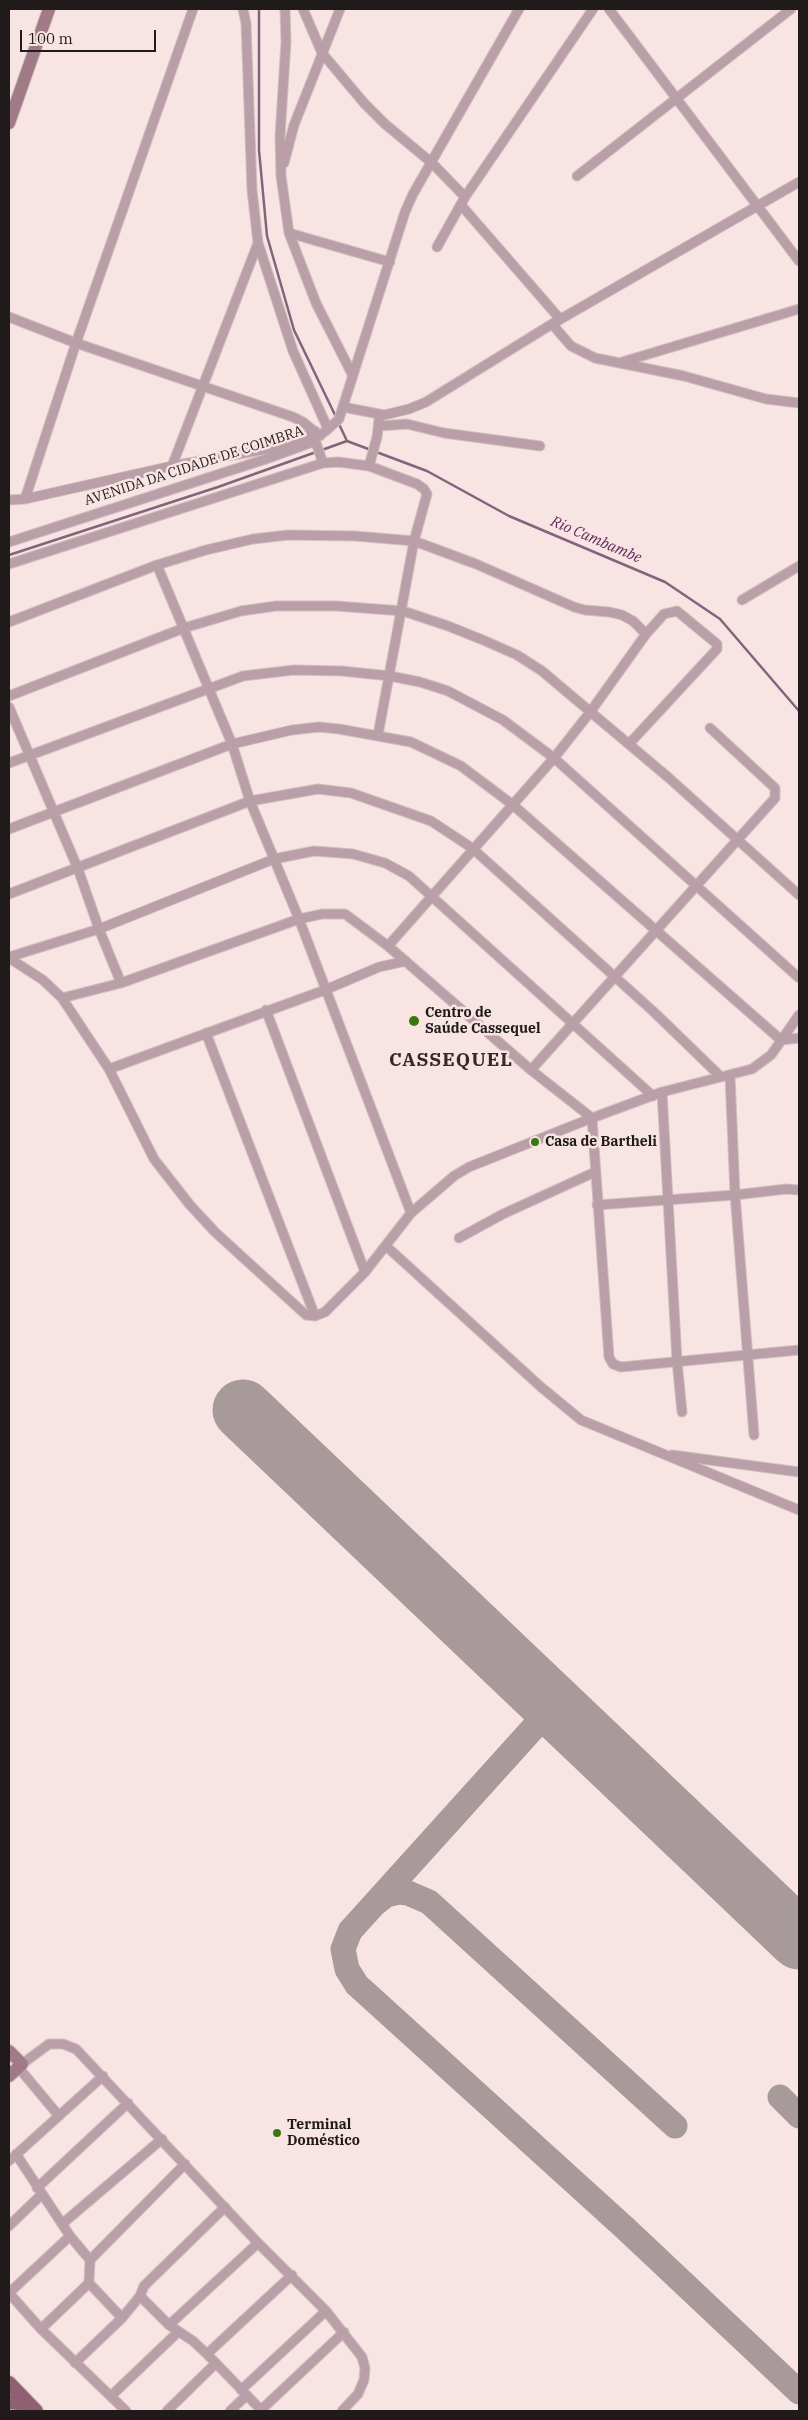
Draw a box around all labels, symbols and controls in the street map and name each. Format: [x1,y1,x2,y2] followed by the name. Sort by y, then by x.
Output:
[22,20,159,52] scale bar
[28,29,73,48] text: 100 m
[82,423,306,509] street label: AVENIDA DA CIDADE DE COIMBRA
[548,513,644,567] water label: Rio Cambambe
[425,1005,540,1038] place label: Centro de Saúde Cassequel
[407,1014,421,1028] marker: Centro de Saúde Cassequel
[388,1050,514,1072] district label: CASSEQUEL
[545,1134,657,1150] place label: Casa de Bartheli
[529,1136,541,1148] marker: Casa de Bartheli
[287,2117,360,2150] place label: Terminal Doméstico
[271,2127,283,2139] marker: Terminal Doméstico

